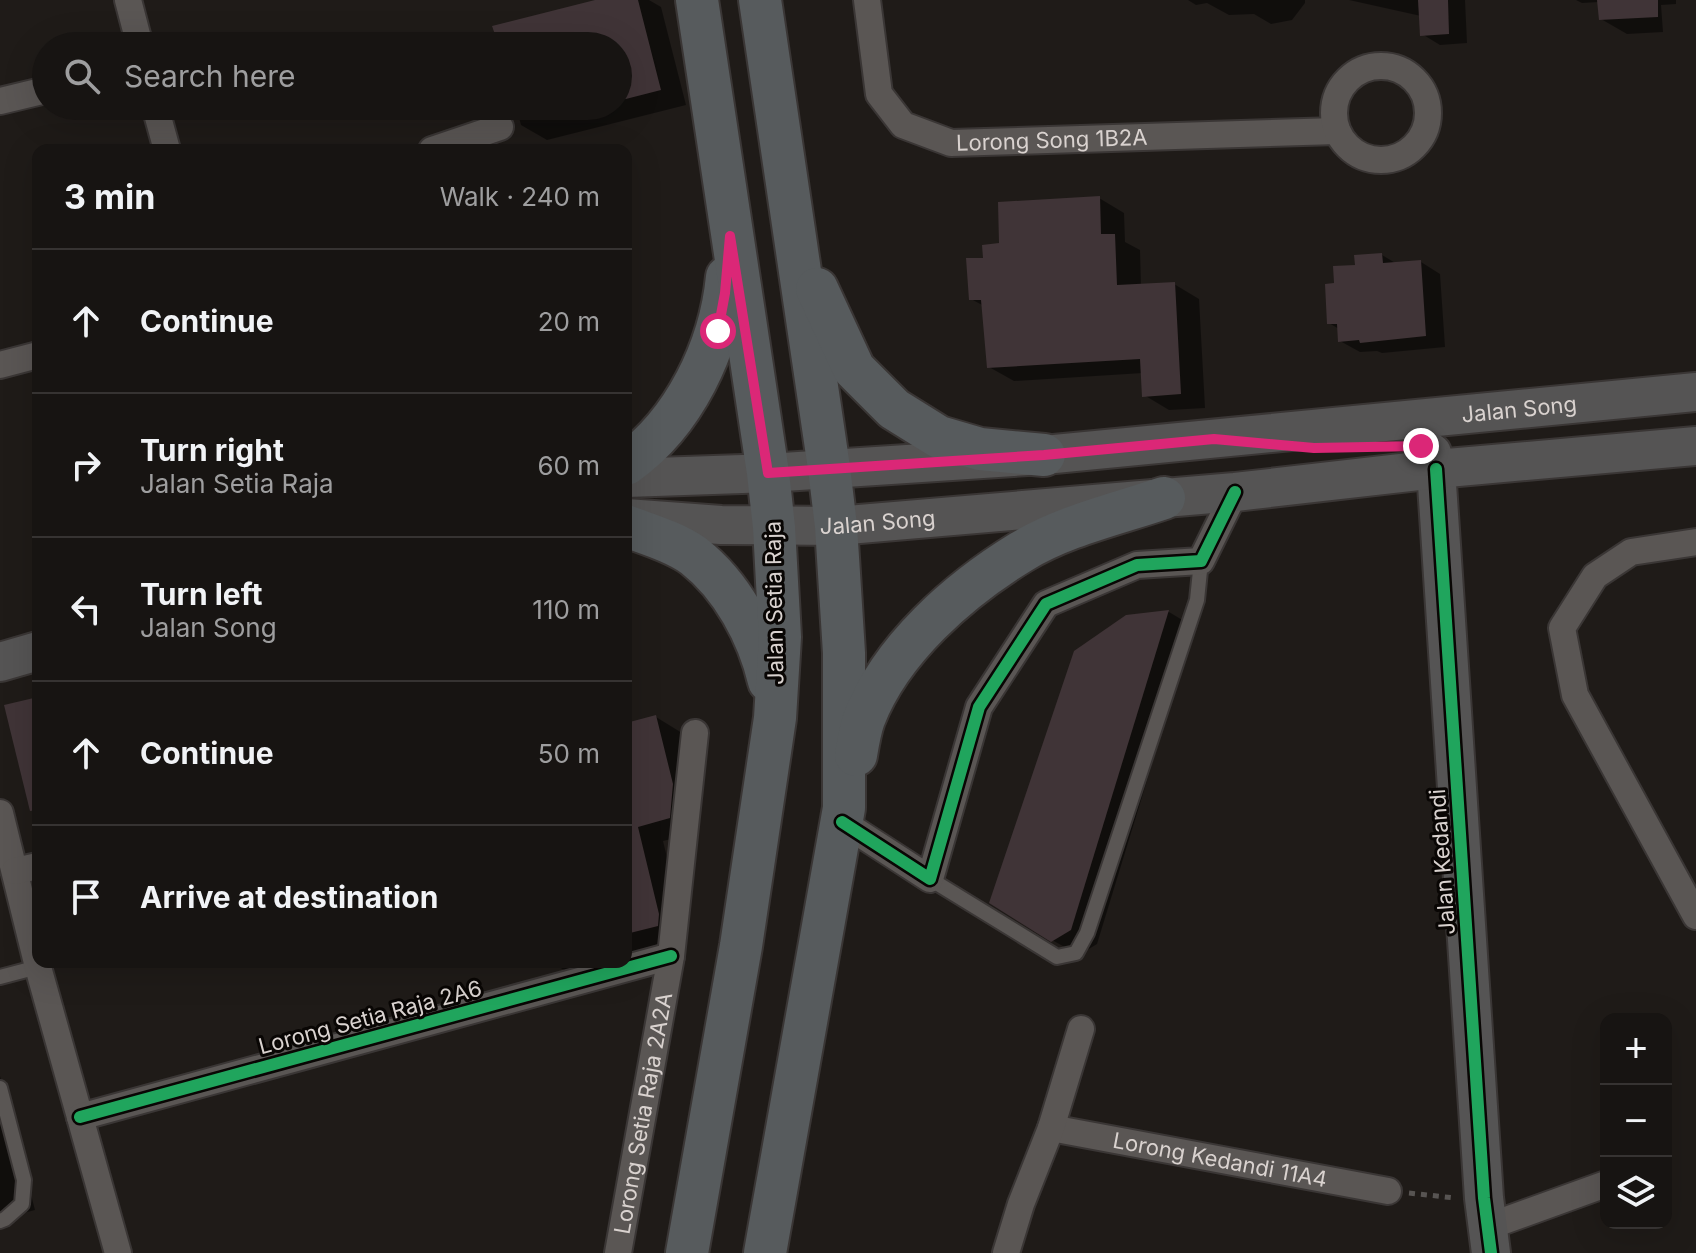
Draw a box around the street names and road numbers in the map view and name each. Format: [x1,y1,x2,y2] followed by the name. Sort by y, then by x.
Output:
[956,124,1148,156] street label: Lorong Song 1B2A
[1460,391,1578,428] street label: Jalan Song
[820,505,936,539] street label: Jalan Song
[760,521,788,685] street label: Jalan Setia Raja
[1424,788,1460,936] street label: Jalan Kedandi
[256,975,484,1059] street label: Lorong Setia Raja 2A6
[609,990,677,1236] street label: Lorong Setia Raja 2A2A
[1111,1127,1329,1192] street label: Lorong Kedandi 11A4

